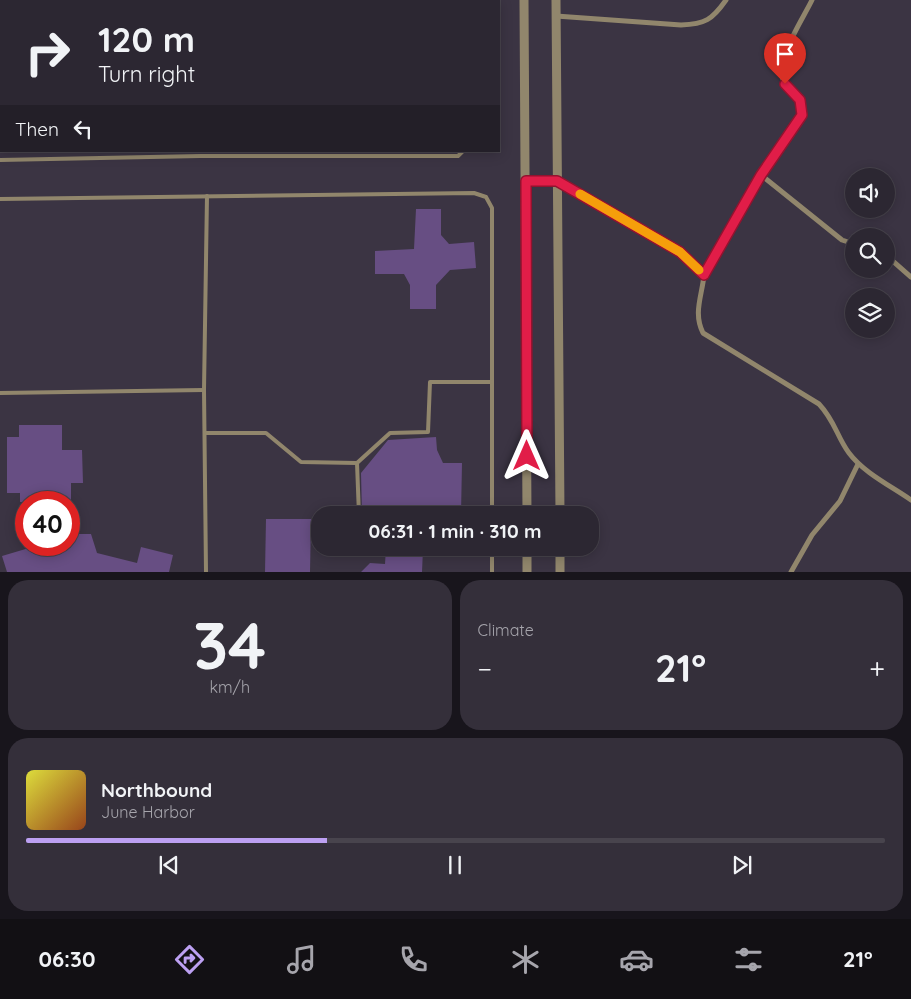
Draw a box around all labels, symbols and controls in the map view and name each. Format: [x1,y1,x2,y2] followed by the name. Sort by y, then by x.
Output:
[98,17,195,61] text: 120 m
[15,20,80,85] icon: right
[764,33,806,84] pin
[771,40,799,68] icon: arrive
[98,60,195,88] text: Turn right
[69,115,97,143] icon: left
[15,117,59,141] text: Then
[845,168,895,338] map controls
[845,168,895,218] button: sound
[845,228,895,278] button: search
[845,288,895,338] button: layers
[500,429,552,481] position arrow
[15,491,80,556] speed limit sign: 40
[369,519,541,543] text: 06:31 · 1 min · 310 m
[193,604,266,685] text: 34
[478,620,534,640] text: Climate
[655,644,706,692] text: 21°
[478,651,492,686] text: −
[869,651,885,686] text: +
[209,677,250,697] text: km/h
[101,778,212,802] text: Northbound
[101,802,195,822] text: June Harbor
[155,851,183,879] icon: previous
[441,851,469,879] icon: pause
[728,851,756,879] icon: next
[172,942,207,977] icon: directions
[284,942,319,977] icon: music
[396,942,431,977] icon: phone
[508,942,543,977] icon: climate
[619,942,654,977] icon: car
[731,942,766,977] icon: filters
[38,945,95,973] text: 06:30
[843,945,873,973] text: 21°

